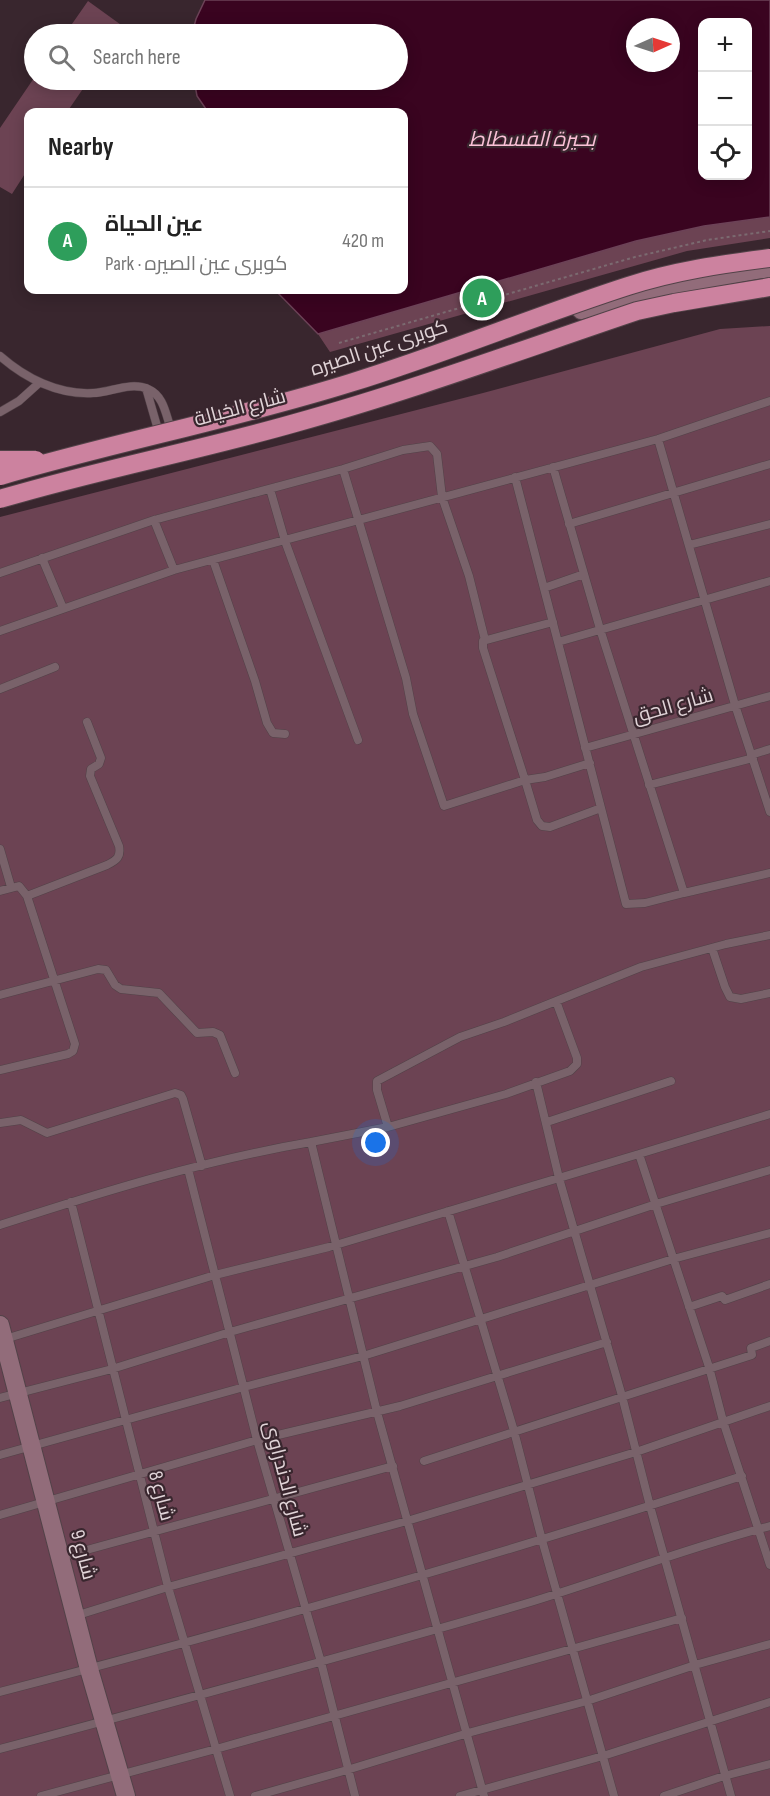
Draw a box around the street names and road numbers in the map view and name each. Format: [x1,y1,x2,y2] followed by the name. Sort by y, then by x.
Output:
[307,315,451,381] street label: كوبرى عين الصيره
[192,384,289,433] street label: شارع الخيالة
[630,683,716,730] street label: شارع الحق
[257,1418,312,1540] street label: شارع الدندراوى
[142,1468,179,1524] street label: شارع 8
[64,1527,101,1583] street label: شارع 9

